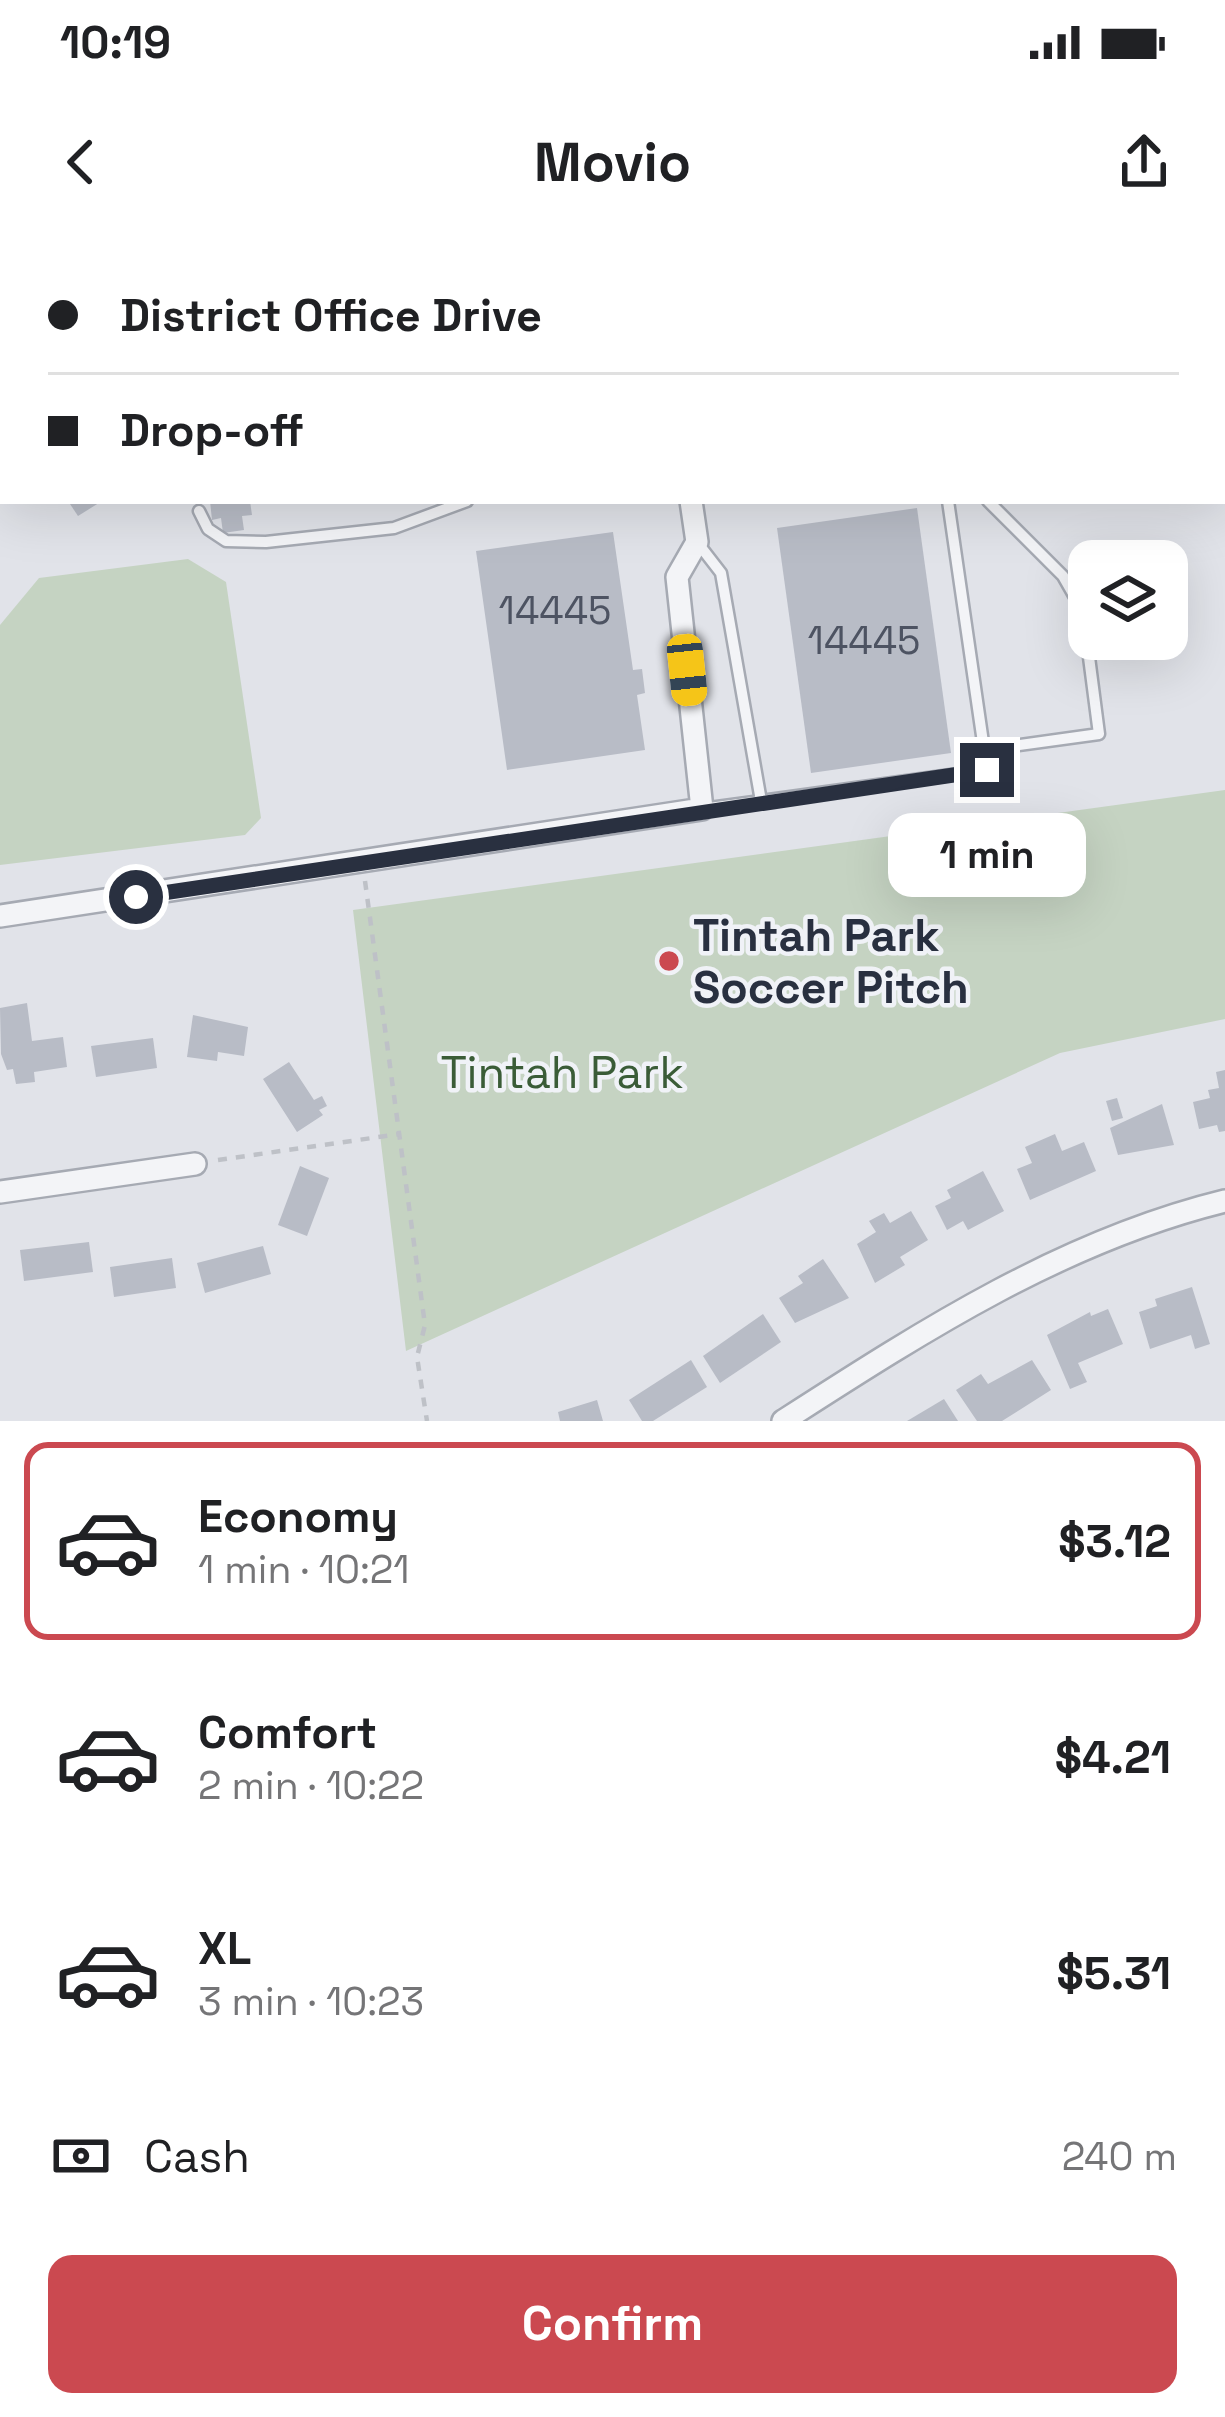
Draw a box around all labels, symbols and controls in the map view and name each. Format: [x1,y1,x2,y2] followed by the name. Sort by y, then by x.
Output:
[60,14,171,71] text: 10:19
[534,128,691,197] text: Movio
[48,129,114,195] icon: back
[1111,129,1177,195] icon: share
[120,287,542,344] text: District Office Drive
[120,402,304,459] text: Drop-off
[1068,540,1188,660] map controls
[1068,540,1188,660] button: layers
[499,586,611,635] house number: 14445
[808,616,920,665] house number: 14445
[665,632,709,708] car
[960,743,1014,797] route end
[888,812,1086,896] callout: 1 min
[939,830,1035,879] text: 1 min
[109,870,163,924] route start
[693,907,969,1016] place label: Tintah Park Soccer Pitch
[656,948,682,974] marker: Tintah Park Soccer Pitch
[440,1044,684,1101] park label: Tintah Park
[54,1487,162,1595] icon: car
[198,1488,398,1545] text: Economy
[1058,1513,1171,1570] text: $3.12
[198,1545,410,1594] text: 1 min · 10:21
[54,1703,162,1811] icon: car
[198,1704,377,1761] text: Comfort
[1055,1729,1171,1786] text: $4.21
[198,1761,424,1810] text: 2 min · 10:22
[54,1919,162,2027] icon: car
[198,1920,251,1977] text: XL
[1056,1945,1171,2002] text: $5.31
[198,1977,424,2026] text: 3 min · 10:23
[48,2123,114,2189] icon: cash
[144,2128,250,2185] text: Cash
[1062,2132,1177,2181] text: 240 m
[48,2255,1177,2393] button: Confirm

